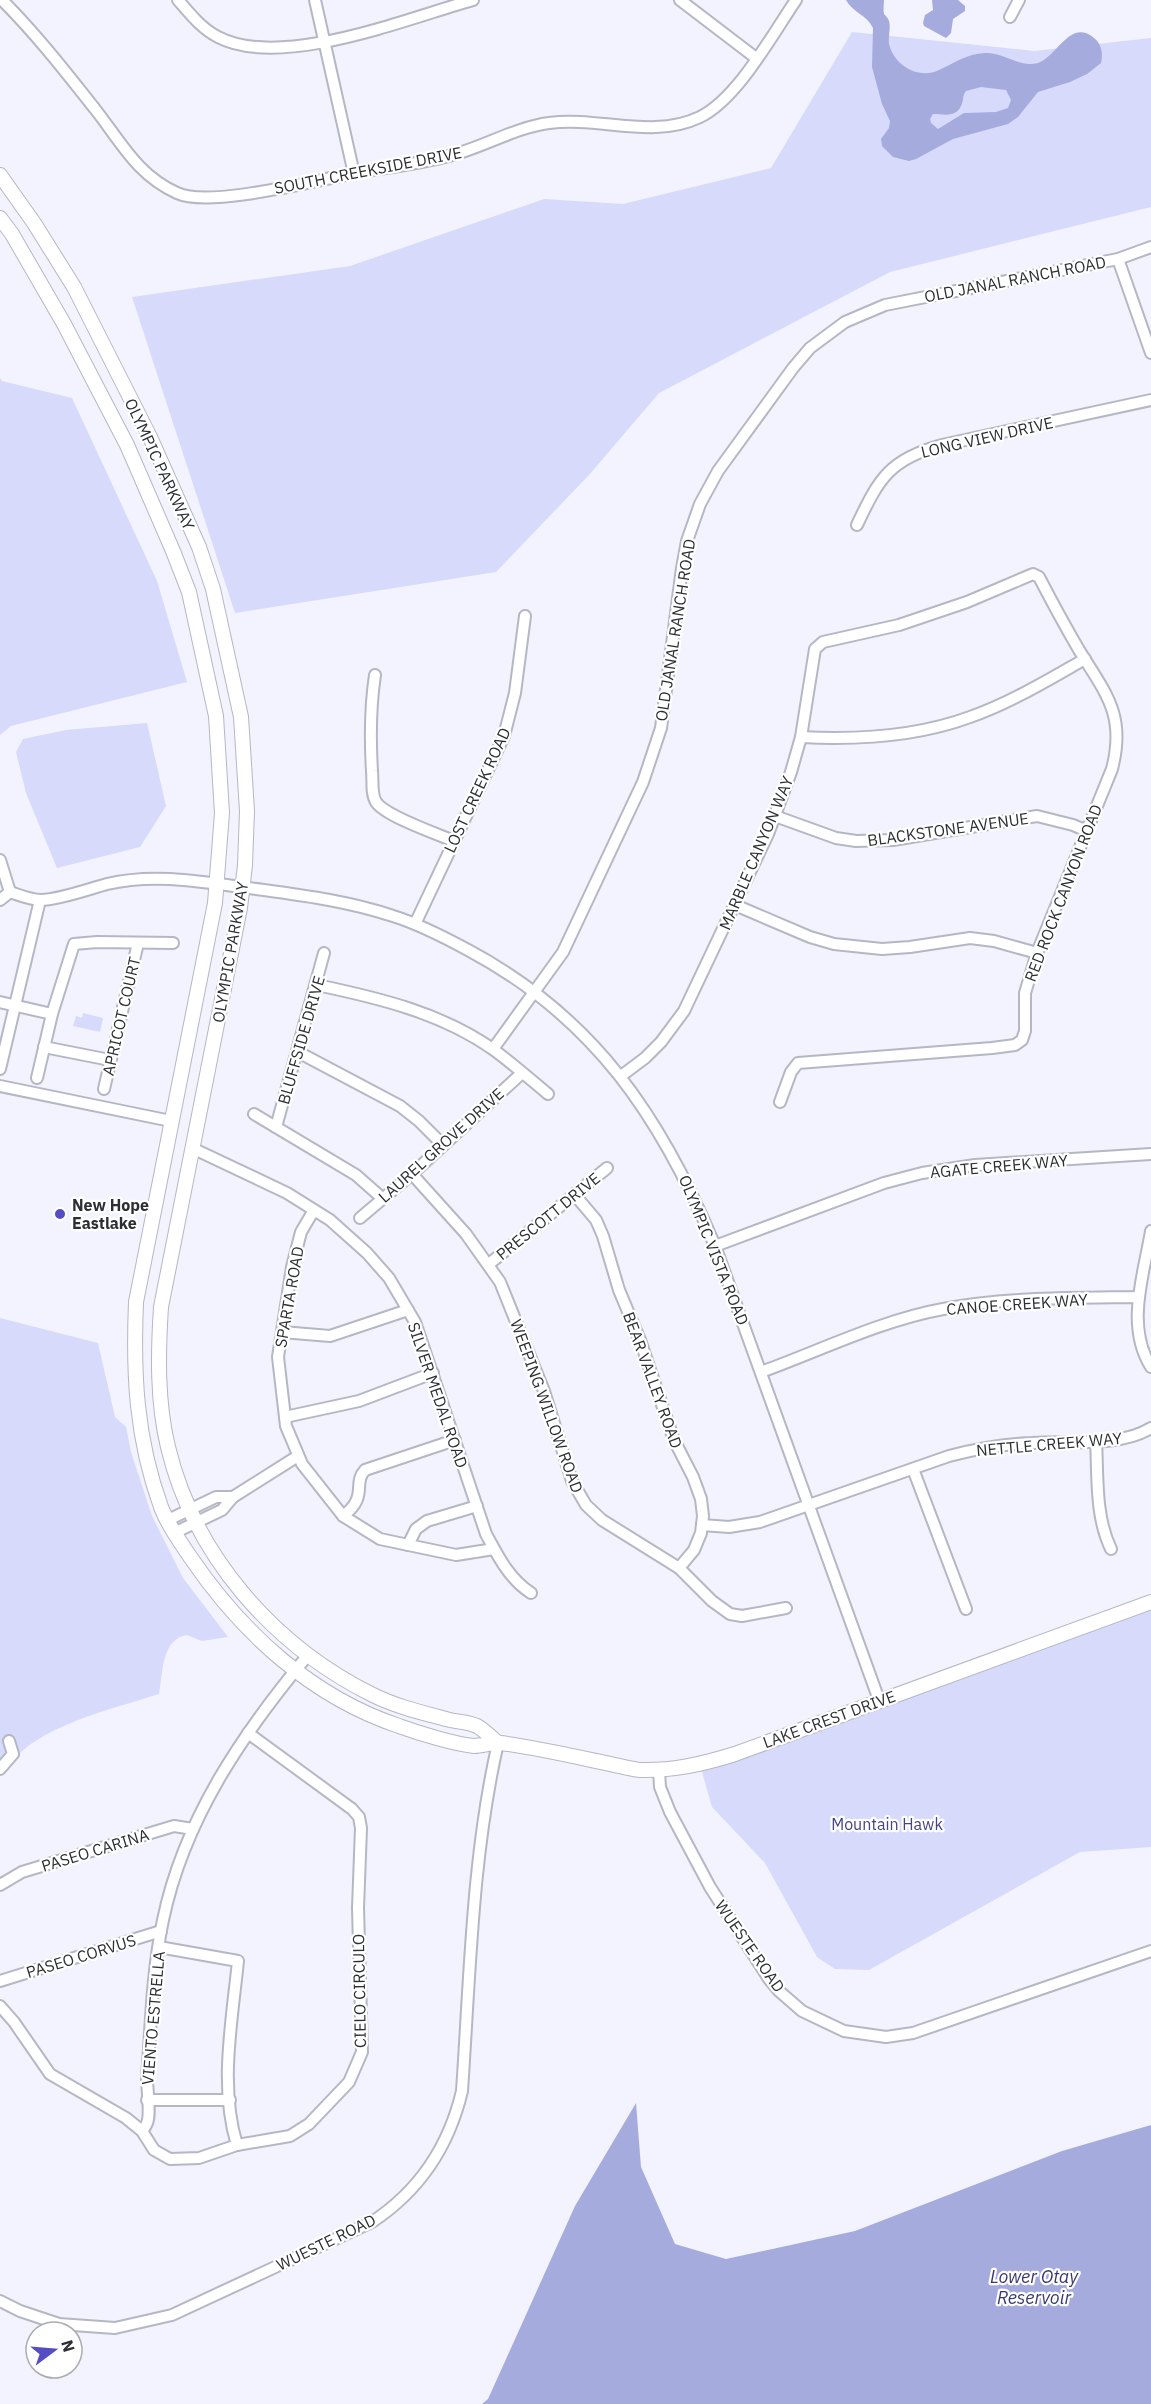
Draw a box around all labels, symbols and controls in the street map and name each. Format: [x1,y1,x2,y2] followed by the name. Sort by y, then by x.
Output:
[273,142,463,198] street label: SOUTH CREEKSIDE DRIVE
[923,252,1107,306] street label: OLD JANAL RANCH ROAD
[121,395,199,533] street label: OLYMPIC PARKWAY
[919,412,1055,462] street label: LONG VIEW DRIVE
[651,537,699,723] street label: OLD JANAL RANCH ROAD
[439,724,515,856] street label: LOST CREEK ROAD
[715,773,798,933] street label: MARBLE CANYON WAY
[1020,801,1106,985] street label: RED ROCK CANYON ROAD
[866,808,1030,850] street label: BLACKSTONE AVENUE
[208,879,252,1024] street label: OLYMPIC PARKWAY
[98,955,144,1077] street label: APRICOT COURT
[273,973,329,1107] street label: BLUFFSIDE DRIVE
[374,1083,508,1207] street label: LAUREL GROVE DRIVE
[929,1150,1069,1182] street label: AGATE CREEK WAY
[492,1168,604,1264] street label: PRESCOTT DRIVE
[675,1172,753,1328] street label: OLYMPIC VISTA ROAD
[72,1195,149,1233] place label: New Hope Eastlake
[53,1207,67,1221] marker: New Hope Eastlake
[270,1245,308,1349] street label: SPARTA ROAD
[946,1289,1089,1319] street label: CANOE CREEK WAY
[619,1309,687,1451] street label: BEAR VALLEY ROAD
[506,1317,588,1495] street label: WEEPING WILLOW ROAD
[404,1319,472,1471] street label: SILVER MEDAL ROAD
[975,1428,1123,1460] street label: NETTLE CREEK WAY
[760,1686,898,1752] street label: LAKE CREST DRIVE
[831,1814,943,1834] park label: Mountain Hawk
[39,1824,151,1876] street label: PASEO CARINA
[711,1896,789,1996] street label: WUESTE ROAD
[24,1930,138,1982] street label: PASEO CORVUS
[348,1934,370,2048] street label: CIELO CIRCULO
[137,1950,169,2086] street label: VIENTO ESTRELLA
[273,2209,379,2275] street label: WUESTE ROAD
[990,2265,1079,2309] water label: Lower Otay Reservoir
[24,2320,84,2380] north arrow
[57,2338,80,2354] text: N

